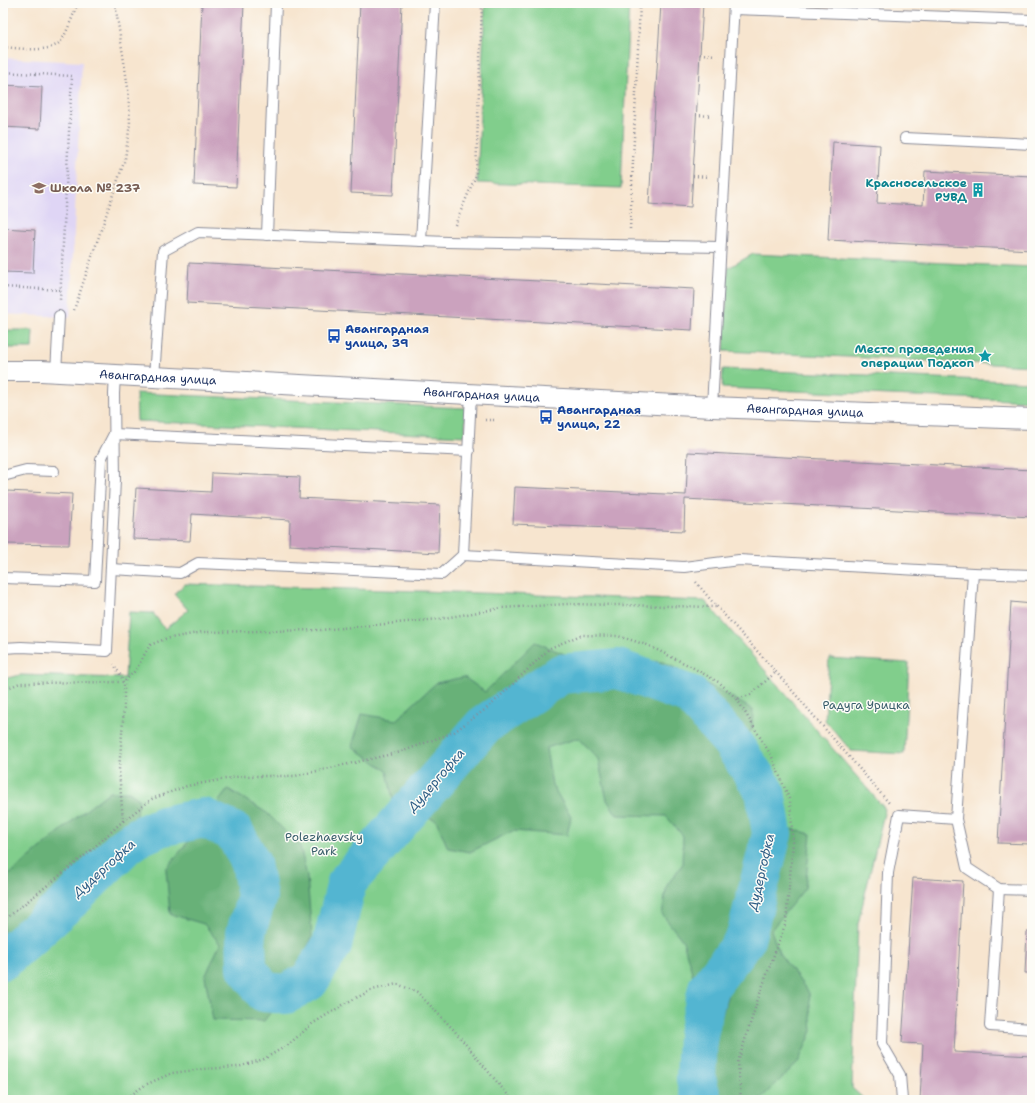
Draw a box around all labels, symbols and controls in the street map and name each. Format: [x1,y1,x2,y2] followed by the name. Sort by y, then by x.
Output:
[866,175,967,205] place label: Красносельское РУВД
[31,180,47,196] school or university icon: Школа № 237
[50,180,141,196] place label: Школа № 237
[970,182,986,198] building icon: Красносельское РУВД
[345,321,429,351] place label: Авангардная улица, 39
[326,328,342,344] bus stop icon: Авангардная улица, 39
[854,341,974,371] place label: Место проведения операции Подкоп
[977,348,993,364] place icon: Место проведения операции Подкоп
[99,366,217,388] street label: Авангардная улица
[422,383,541,406] street label: Авангардная улица
[746,400,864,421] street label: Авангардная улица
[557,402,641,432] place label: Авангардная улица, 22
[538,409,554,425] bus stop icon: Авангардная улица, 22
[822,697,910,713] park label: Радуга Урицка
[403,745,468,816] water label: Дудергофка
[285,829,363,859] park label: Polezhaevsky Park
[744,832,778,913] water label: Дудергофка
[68,835,139,901] water label: Дудергофка

